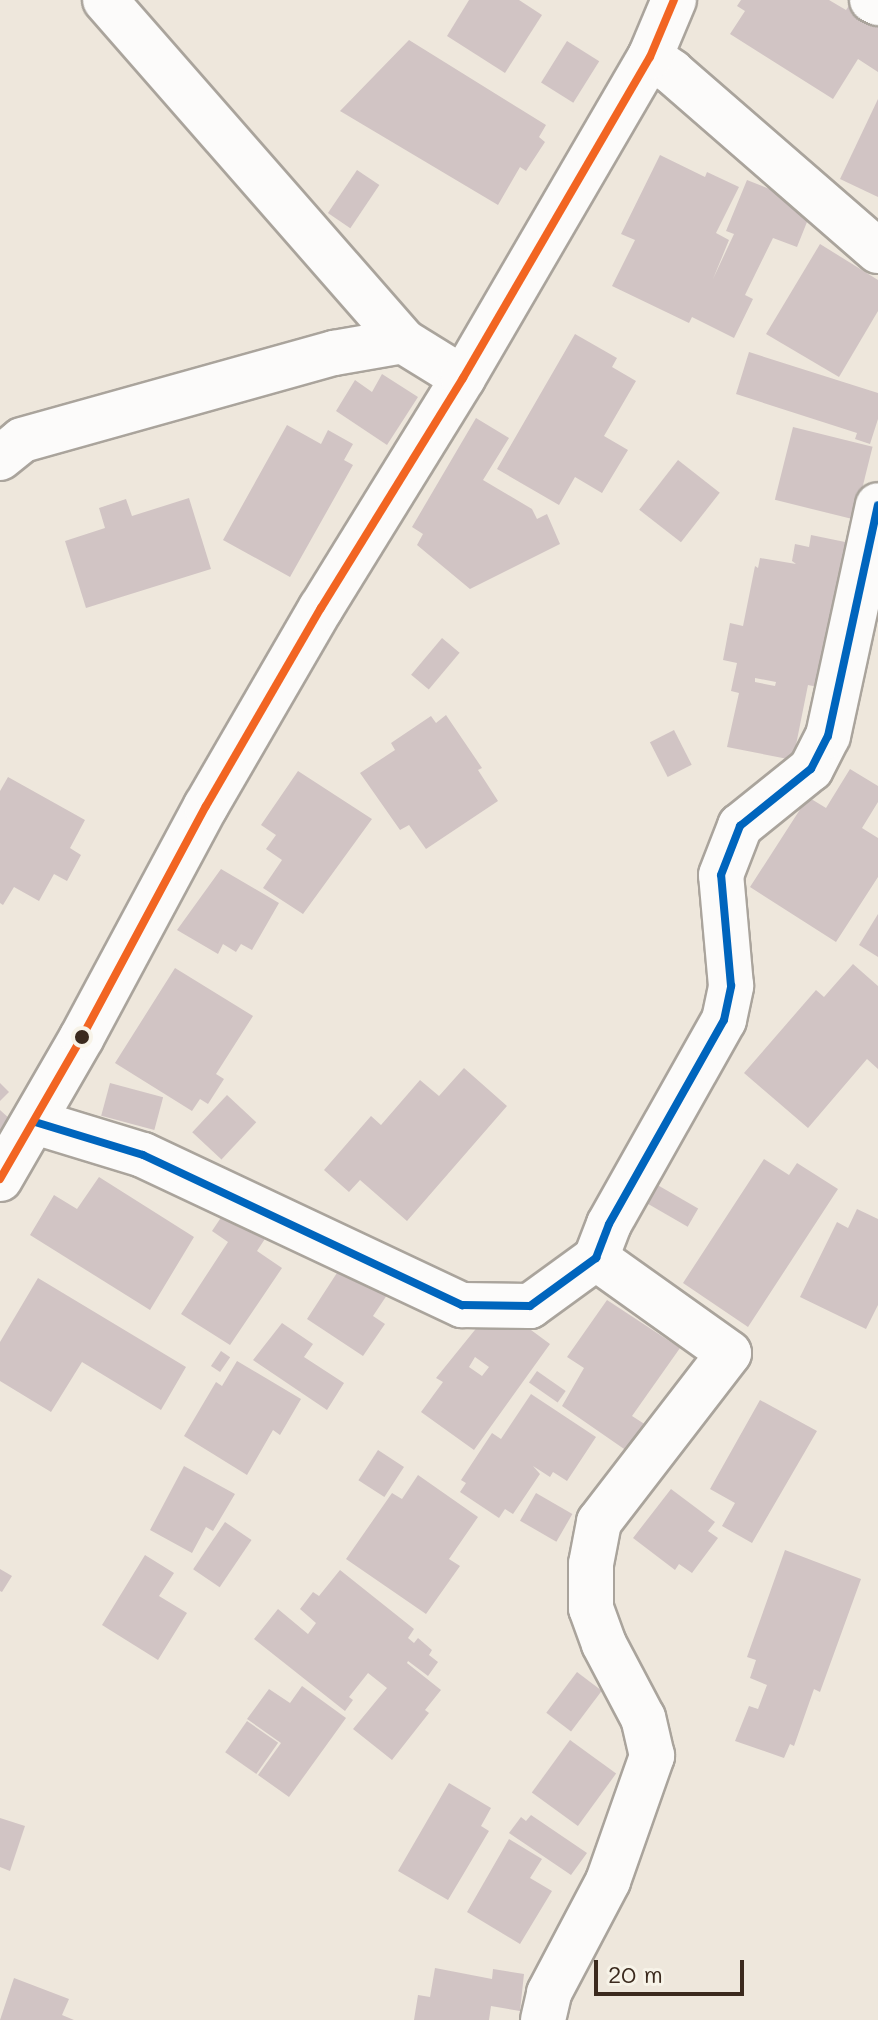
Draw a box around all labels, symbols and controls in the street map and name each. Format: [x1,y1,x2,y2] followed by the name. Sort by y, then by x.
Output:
[74,1029,90,1045] unlabelled marker
[598,1944,748,1994] scale bar
[608,1958,663,1989] text: 20 m

